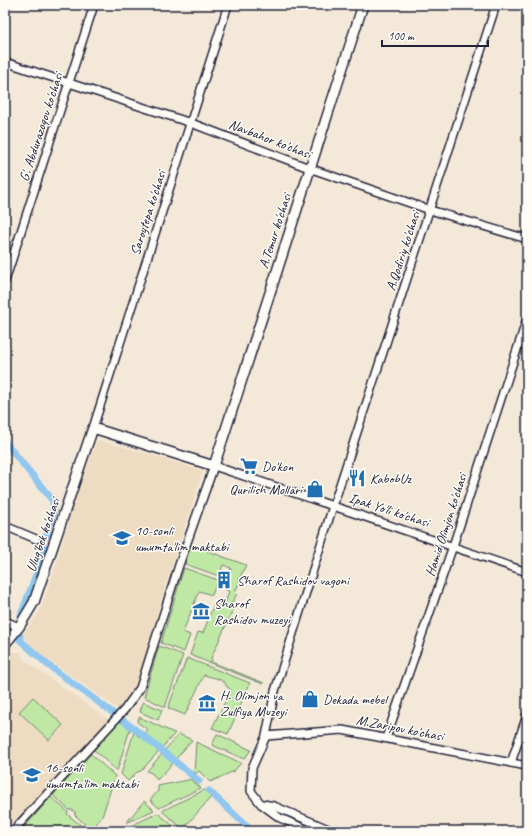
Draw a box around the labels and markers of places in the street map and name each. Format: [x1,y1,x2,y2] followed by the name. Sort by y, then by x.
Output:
[239,456,259,476] supermarket icon: Do'kon
[262,458,294,475] place label: Do'kon
[347,468,367,488] restaurant icon: KabobUz
[370,470,412,487] place label: KabobUz
[305,479,325,499] shop icon: Qurilish Mollari
[229,481,304,498] place label: Qurilish Mollari
[135,522,231,555] place label: 10-sonli umumta'lim maktabi
[112,528,132,548] school or university icon: 10-sonli umumta'lim maktabi
[214,570,234,590] building icon: Sharof Rashidov vagoni
[237,572,351,589] place label: Sharof Rashidov vagoni
[214,595,292,628] place label: Sharof Rashidov muzeyi
[191,601,211,621] museum icon: Sharof Rashidov muzeyi
[220,687,289,720] place label: H. Olimjon va Zulfiya Muzeyi
[300,689,320,709] shop icon: Dekada mebel
[323,691,389,708] place label: Dekada mebel
[197,693,217,713] museum icon: H. Olimjon va Zulfiya Muzeyi
[45,759,141,792] place label: 16-sonli umumta'lim maktabi
[22,765,42,785] school or university icon: 16-sonli umumta'lim maktabi

